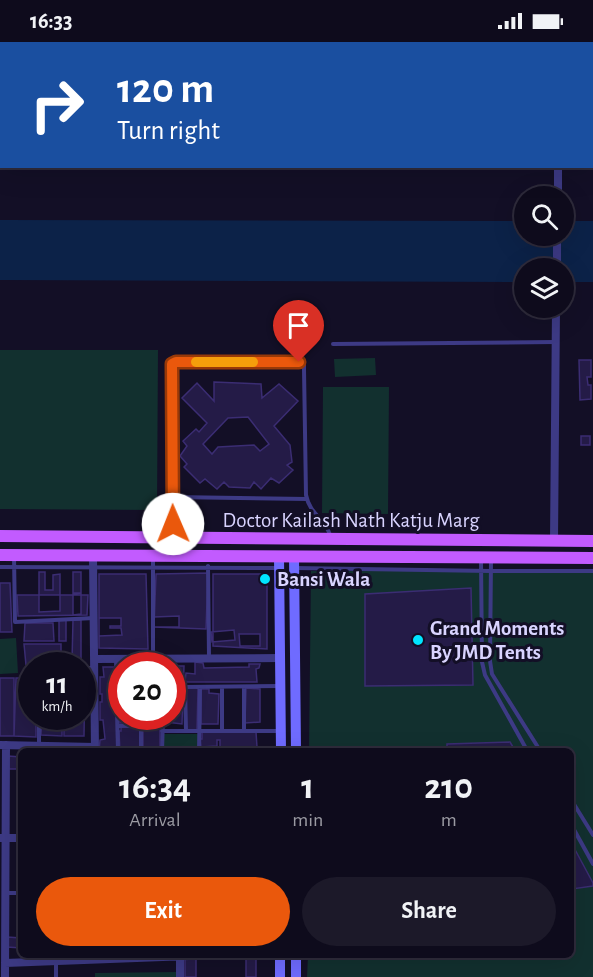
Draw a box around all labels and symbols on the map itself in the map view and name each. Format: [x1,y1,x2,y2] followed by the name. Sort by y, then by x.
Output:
[273,300,324,362] pin
[141,492,205,556] position arrow
[223,510,480,531] street label: Doctor Kailash Nath Katju Marg
[277,569,370,590] place label: Bansi Wala
[258,572,272,586] marker: Bansi Wala
[430,618,564,663] place label: Grand Moments By JMD Tents
[411,633,425,647] marker: Grand Moments By JMD Tents
[108,652,186,730] speed limit sign: 20

